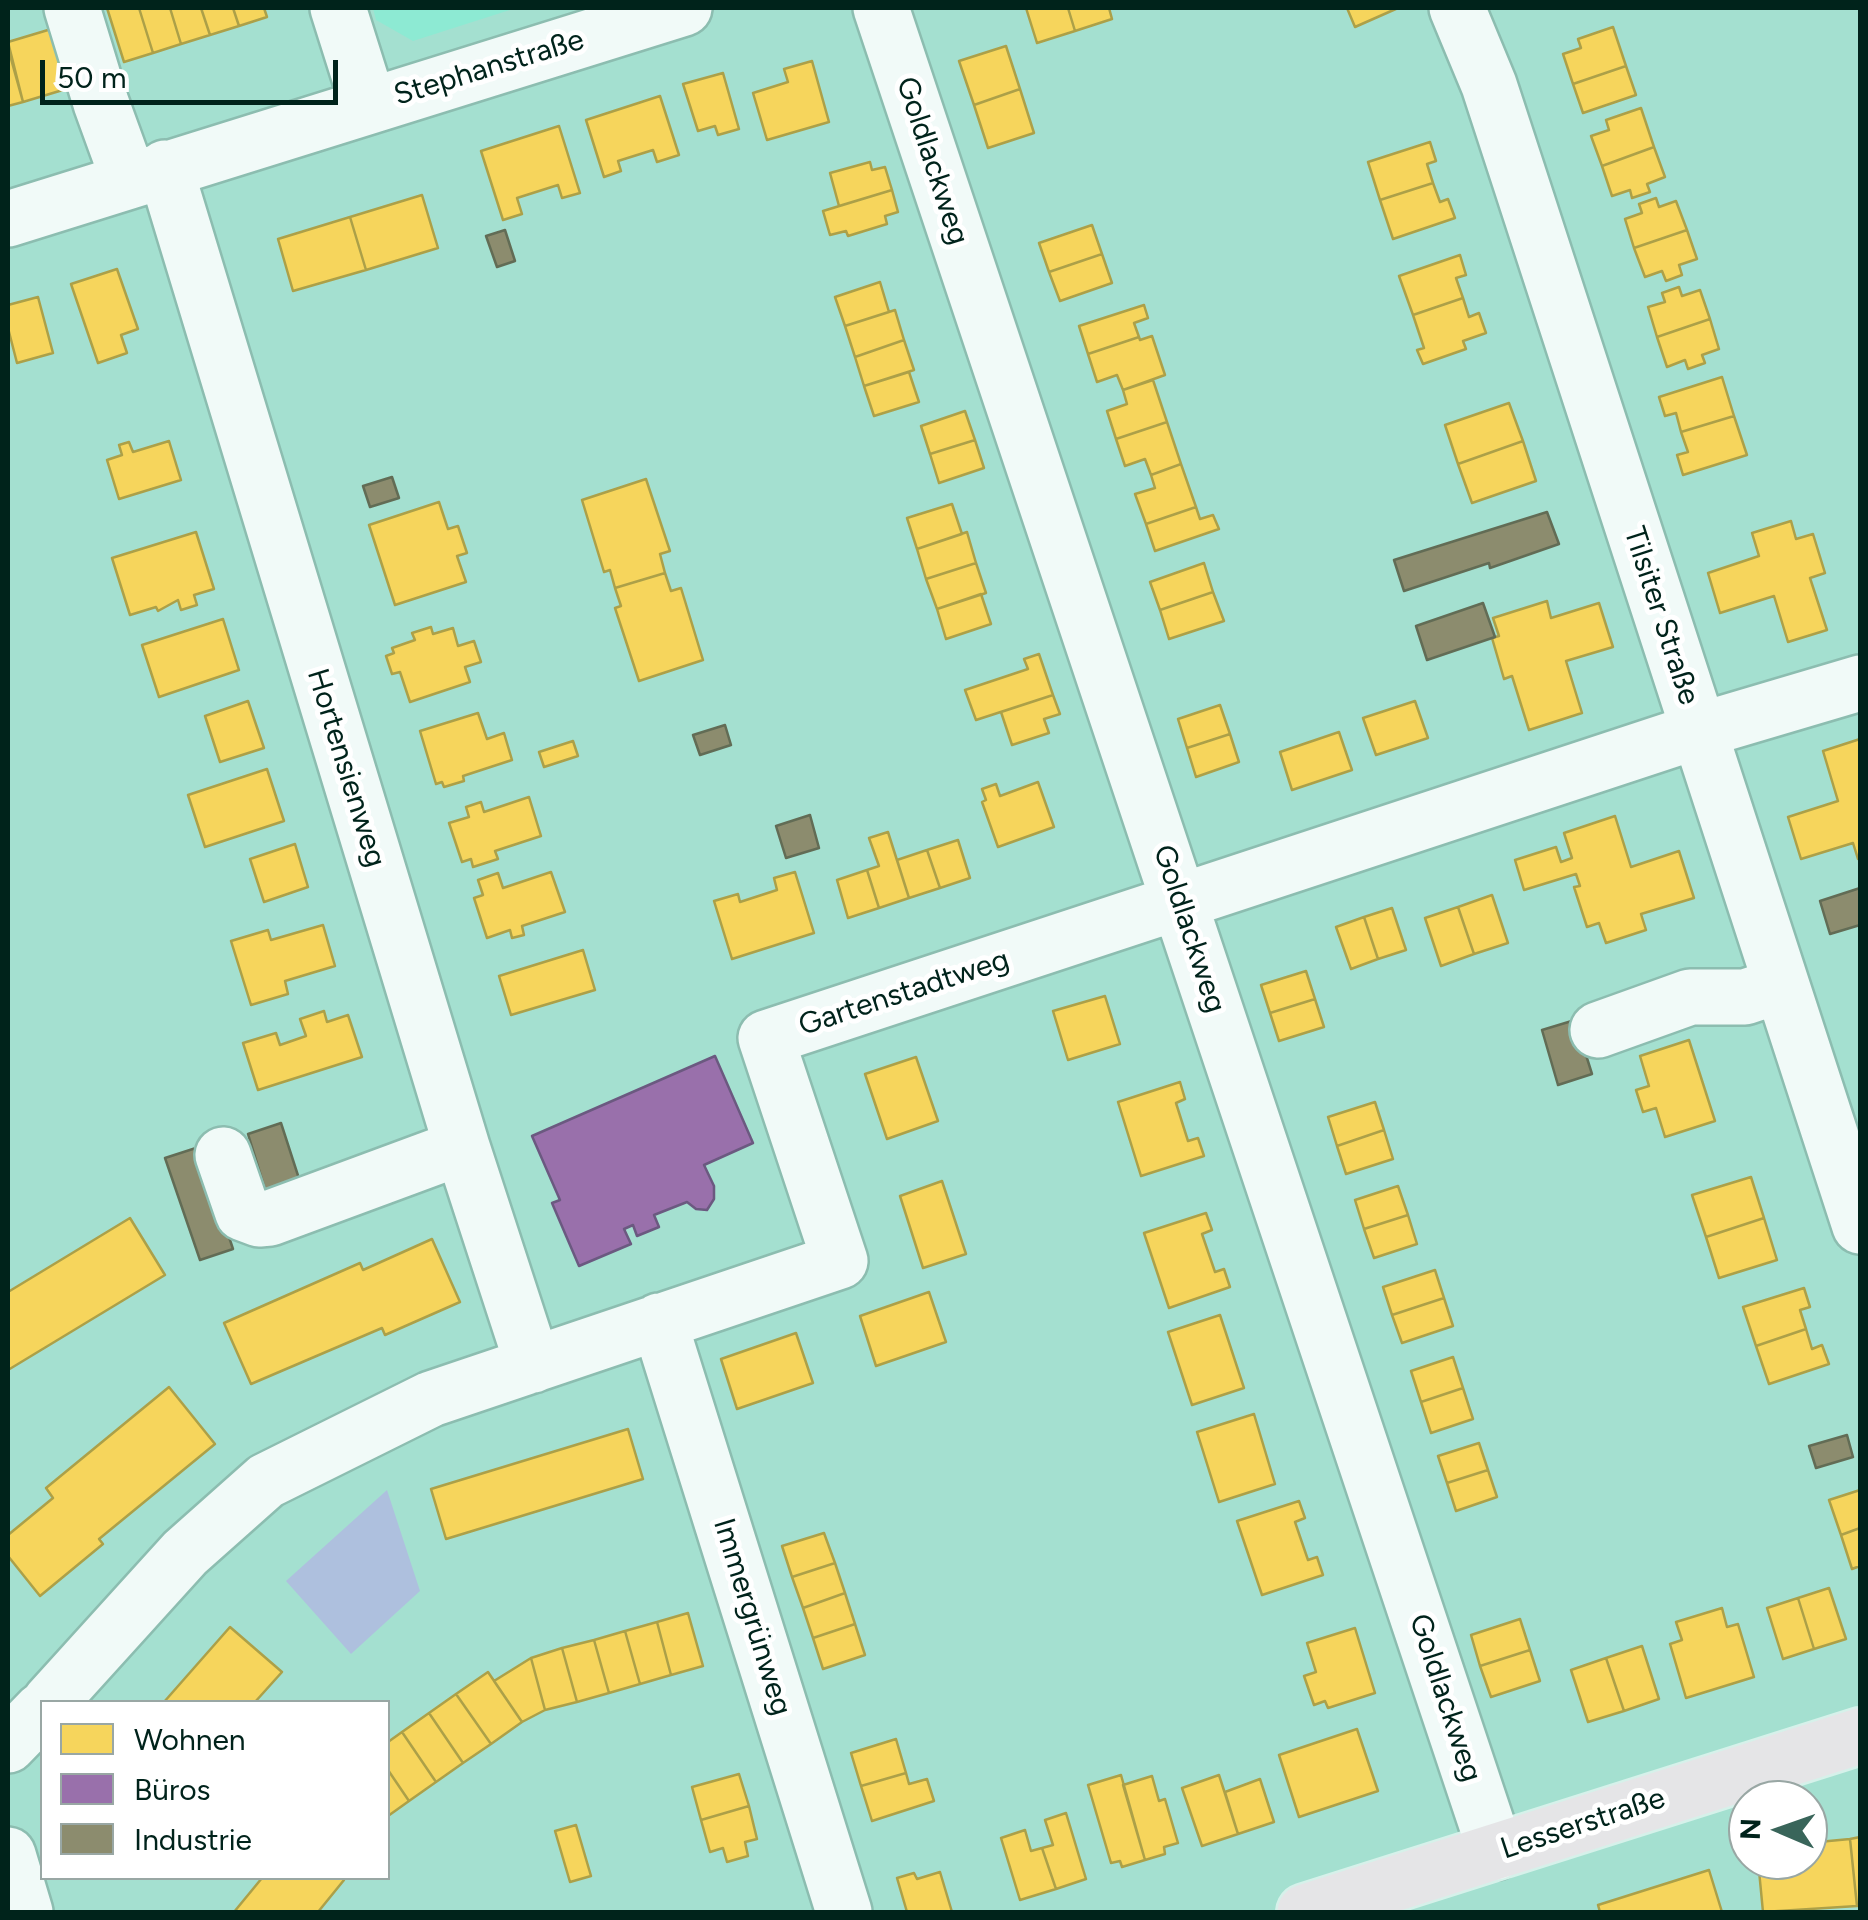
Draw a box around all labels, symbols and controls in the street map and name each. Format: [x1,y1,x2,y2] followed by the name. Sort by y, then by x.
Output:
[390,22,588,114] street label: Stephanstraße
[45,40,342,102] scale bar
[57,59,126,96] text: 50 m
[888,73,976,249] street label: Goldlackweg
[1615,523,1707,709] street label: Tilsiter Straße
[299,665,393,871] street label: Hortensienweg
[1145,841,1233,1017] street label: Goldlackweg
[794,942,1014,1044] street label: Gartenstadtweg
[705,1514,799,1720] street label: Immergrünweg
[1401,1610,1489,1786] street label: Goldlackweg
[40,1700,390,1880] legend
[134,1721,246,1758] text: Wohnen
[134,1771,211,1808] text: Büros
[1728,1780,1828,1880] north arrow
[1496,1781,1670,1867] street label: Lesserstraße
[1733,1818,1767,1840] text: N
[134,1821,252,1858] text: Industrie

